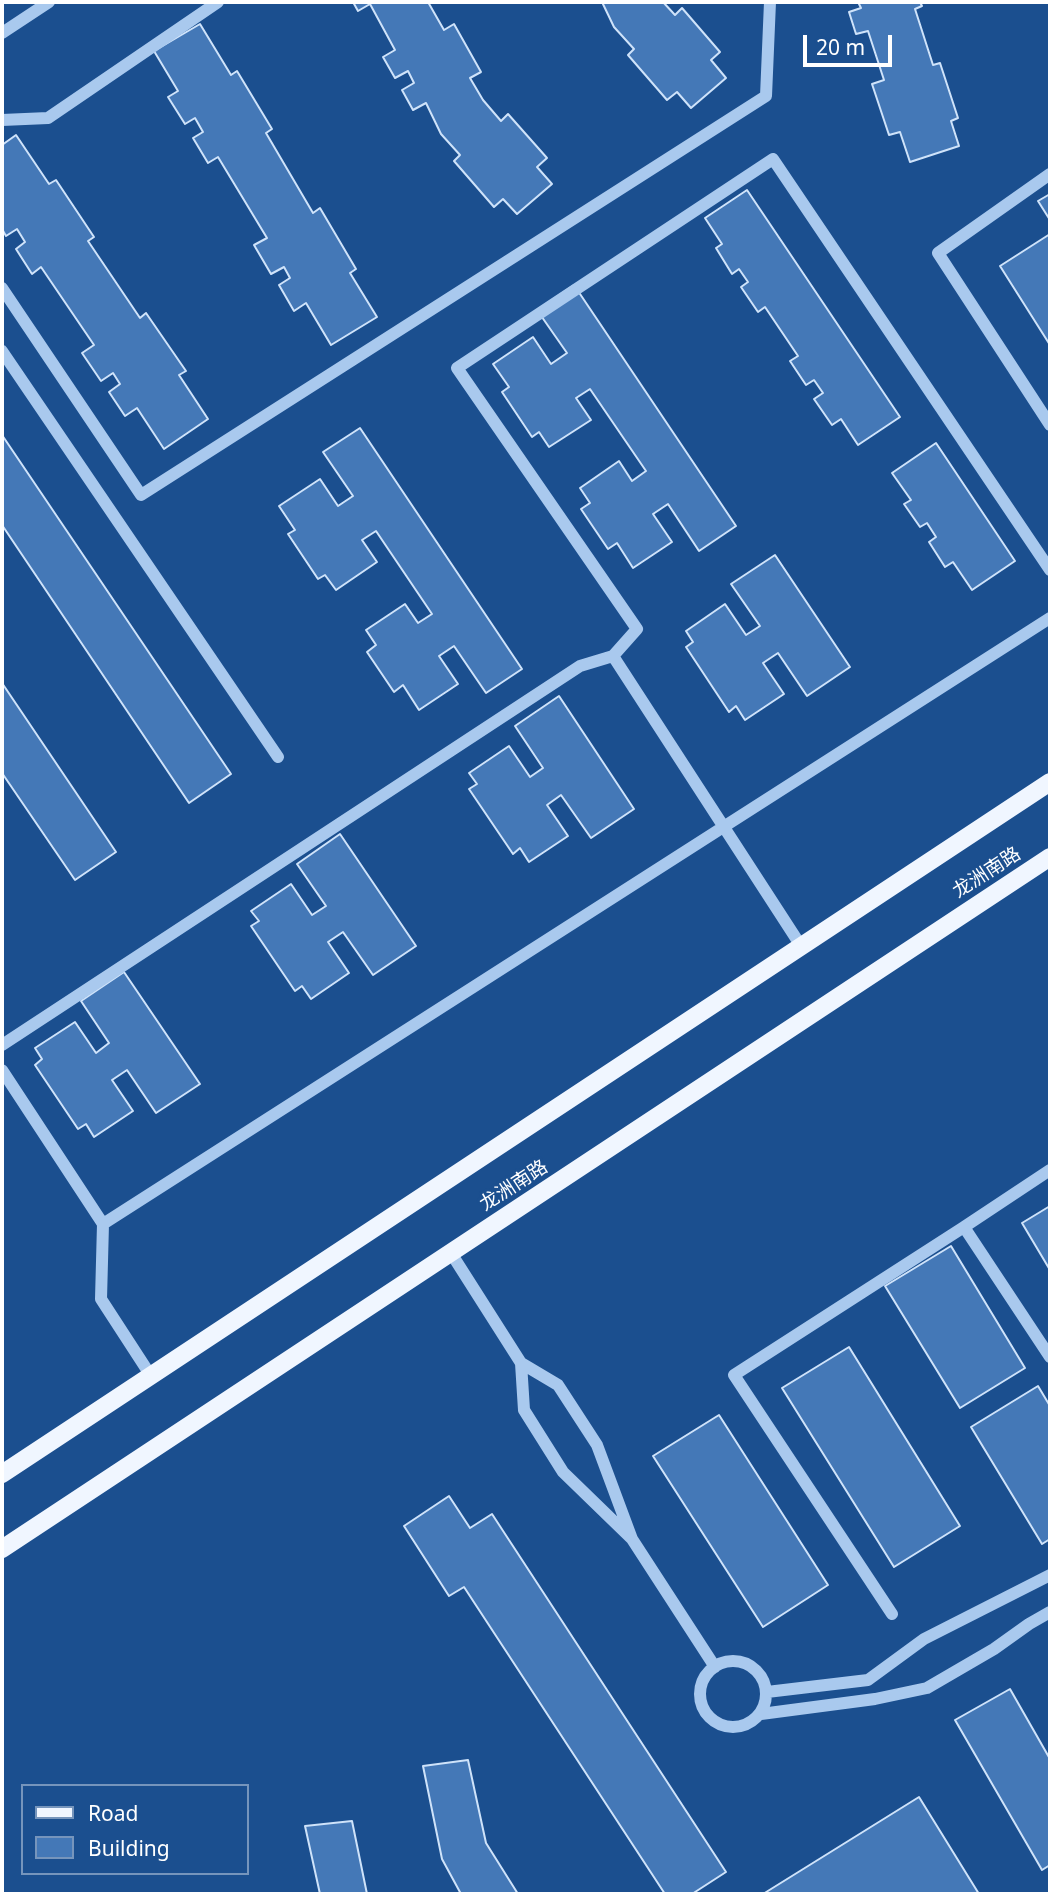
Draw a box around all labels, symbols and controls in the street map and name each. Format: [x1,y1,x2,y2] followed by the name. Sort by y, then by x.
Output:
[807,21,896,65] scale bar
[816,33,865,61] text: 20 m
[949,843,1025,903] street label: 龙洲南路
[476,1156,552,1216] street label: 龙洲南路
[21,1784,248,1875] legend
[88,1799,138,1827] text: Road
[88,1834,170,1862] text: Building

